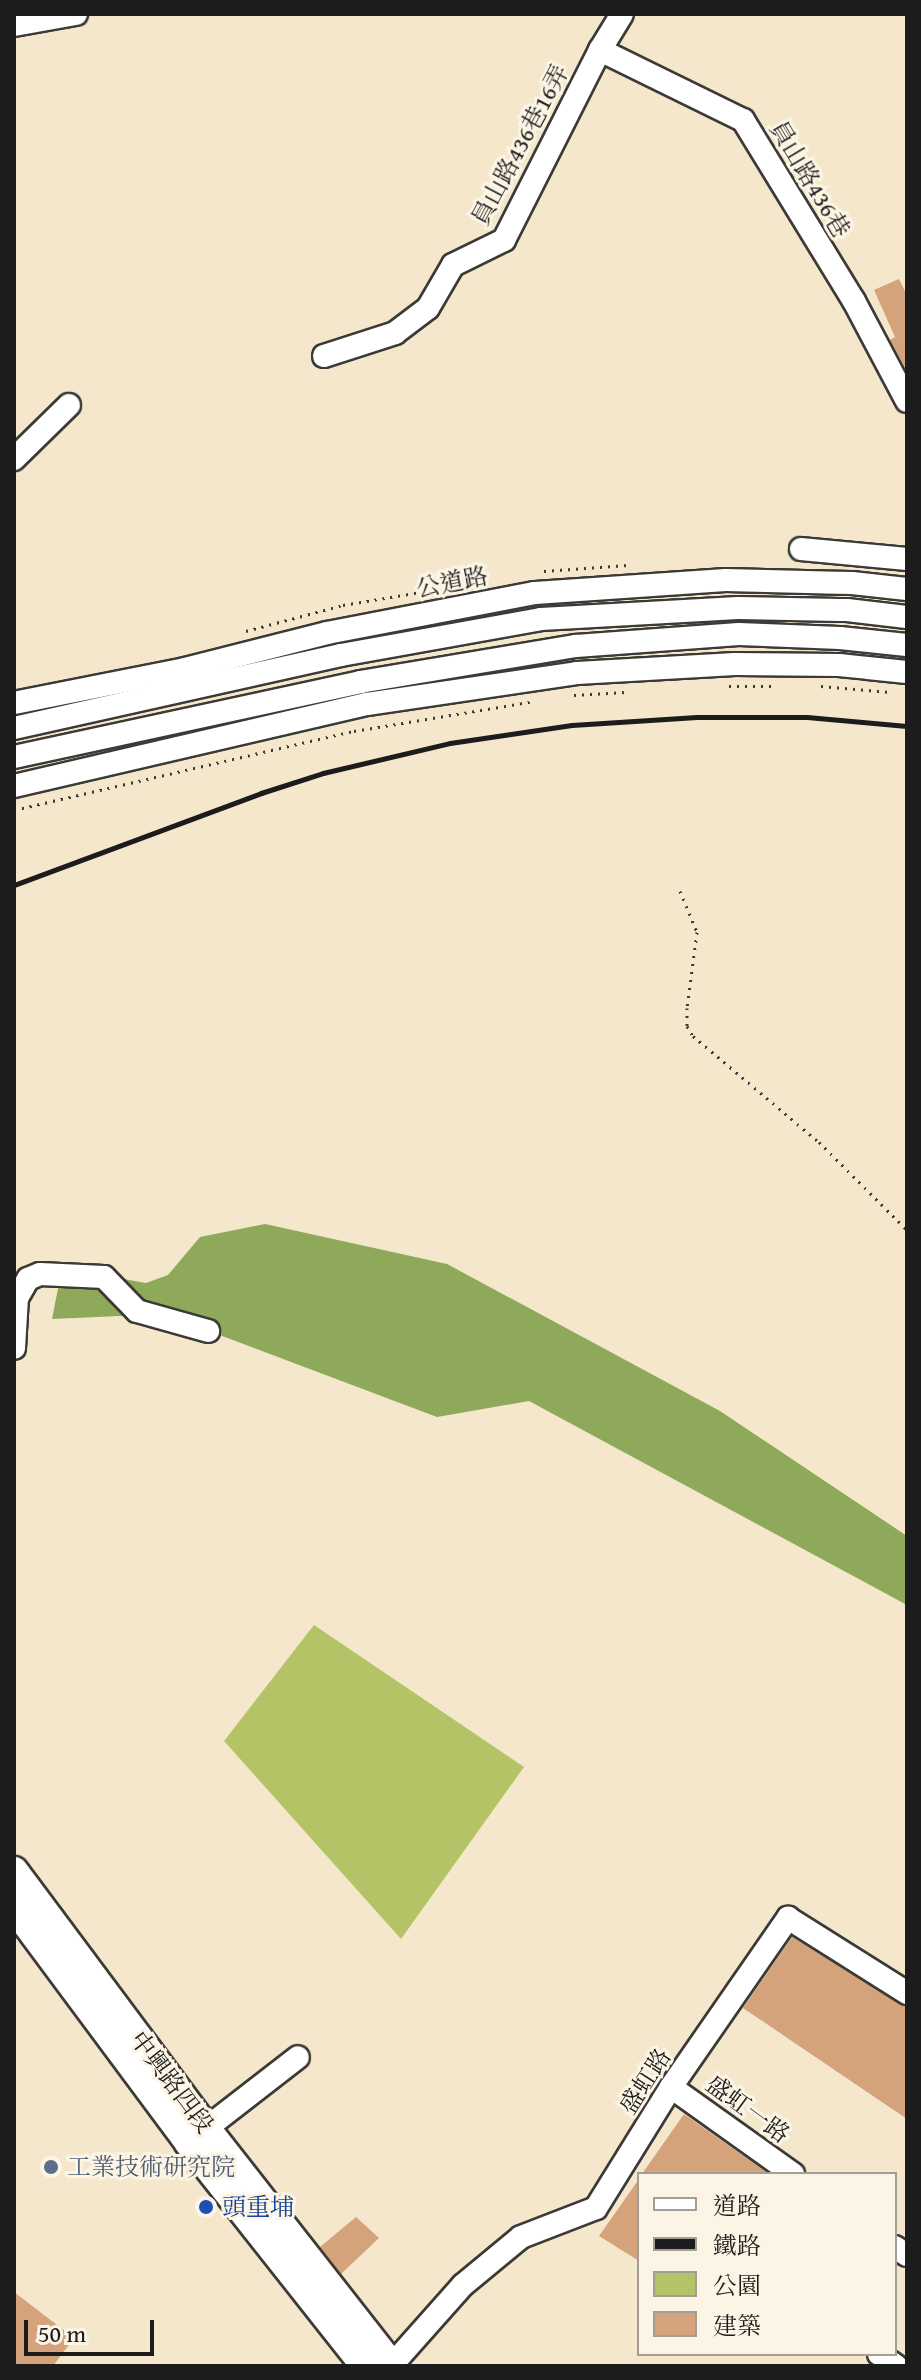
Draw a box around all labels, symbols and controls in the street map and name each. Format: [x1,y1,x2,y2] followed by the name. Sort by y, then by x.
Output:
[466,60,574,230] street label: 員山路436巷16弄
[764,116,856,242] street label: 員山路436巷
[414,561,490,603] street label: 公道路
[124,2025,220,2139] street label: 中興路四段
[613,2043,677,2119] street label: 盛虹路
[701,2069,795,2149] street label: 盛虹一路
[67,2153,235,2181] place label: 工業技術研究院
[42,2158,60,2176] marker: 工業技術研究院
[637,2172,897,2356] legend
[713,2188,761,2223] text: 道路
[222,2193,294,2221] place label: 頭重埔
[197,2198,215,2216] marker: 頭重埔
[713,2228,761,2263] text: 鐵路
[713,2268,761,2303] text: 公園
[28,2304,158,2354] scale bar
[713,2308,761,2343] text: 建築
[38,2316,86,2351] text: 50 m

